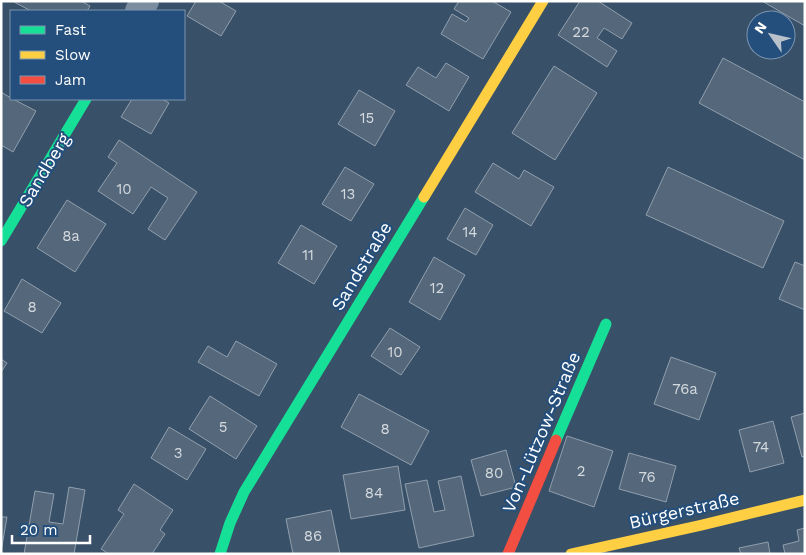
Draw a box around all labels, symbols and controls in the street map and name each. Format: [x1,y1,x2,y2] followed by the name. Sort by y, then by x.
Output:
[10,10,185,100] legend
[746,10,796,60] north arrow
[751,19,770,37] text: N
[55,21,87,39] text: Fast
[572,23,590,41] house number: 22
[55,46,91,64] text: Slow
[55,71,86,89] text: Jam
[360,109,374,127] house number: 15
[14,129,74,211] street label: Sandberg
[116,180,132,198] house number: 10
[341,185,355,203] house number: 13
[326,218,396,314] street label: Sandstraße
[462,223,478,241] house number: 14
[62,227,80,245] house number: 8a
[302,246,314,264] house number: 11
[430,279,444,297] house number: 12
[27,298,37,316] house number: 8
[387,343,403,361] house number: 10
[498,348,584,516] street label: Von-Lützow-Straße
[672,380,698,398] house number: 76a
[219,418,227,436] house number: 5
[380,420,390,438] house number: 8
[753,438,769,456] house number: 74
[174,444,182,462] house number: 3
[577,462,585,480] house number: 2
[485,464,503,482] house number: 80
[638,468,656,486] house number: 76
[365,484,383,502] house number: 84
[627,487,741,533] street label: Bürgerstraße
[12,512,90,544] scale bar
[20,521,58,539] text: 20 m
[304,527,322,545] house number: 86

